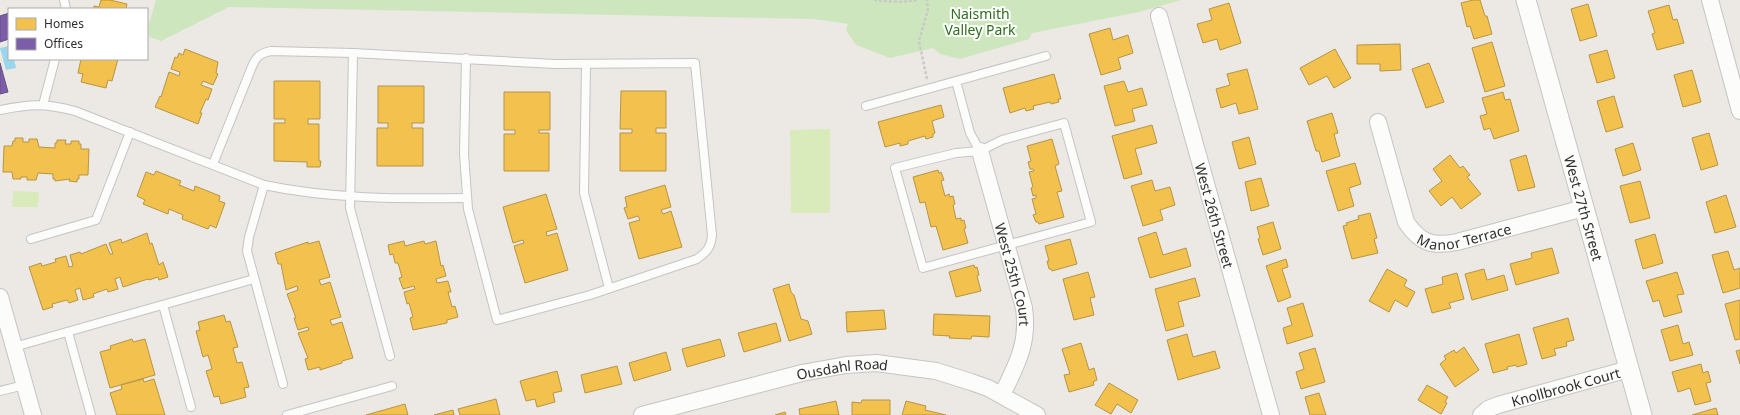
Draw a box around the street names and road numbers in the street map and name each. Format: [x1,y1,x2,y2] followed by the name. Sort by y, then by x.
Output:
[1560,153,1608,263] street label: West 27th Street
[1191,160,1239,270] street label: West 26th Street
[1414,218,1513,254] street label: Manor Terrace
[991,220,1035,326] street label: West 25th Court
[794,353,889,384] street label: Ousdahl Road
[1509,362,1622,410] street label: Knollbrook Court

